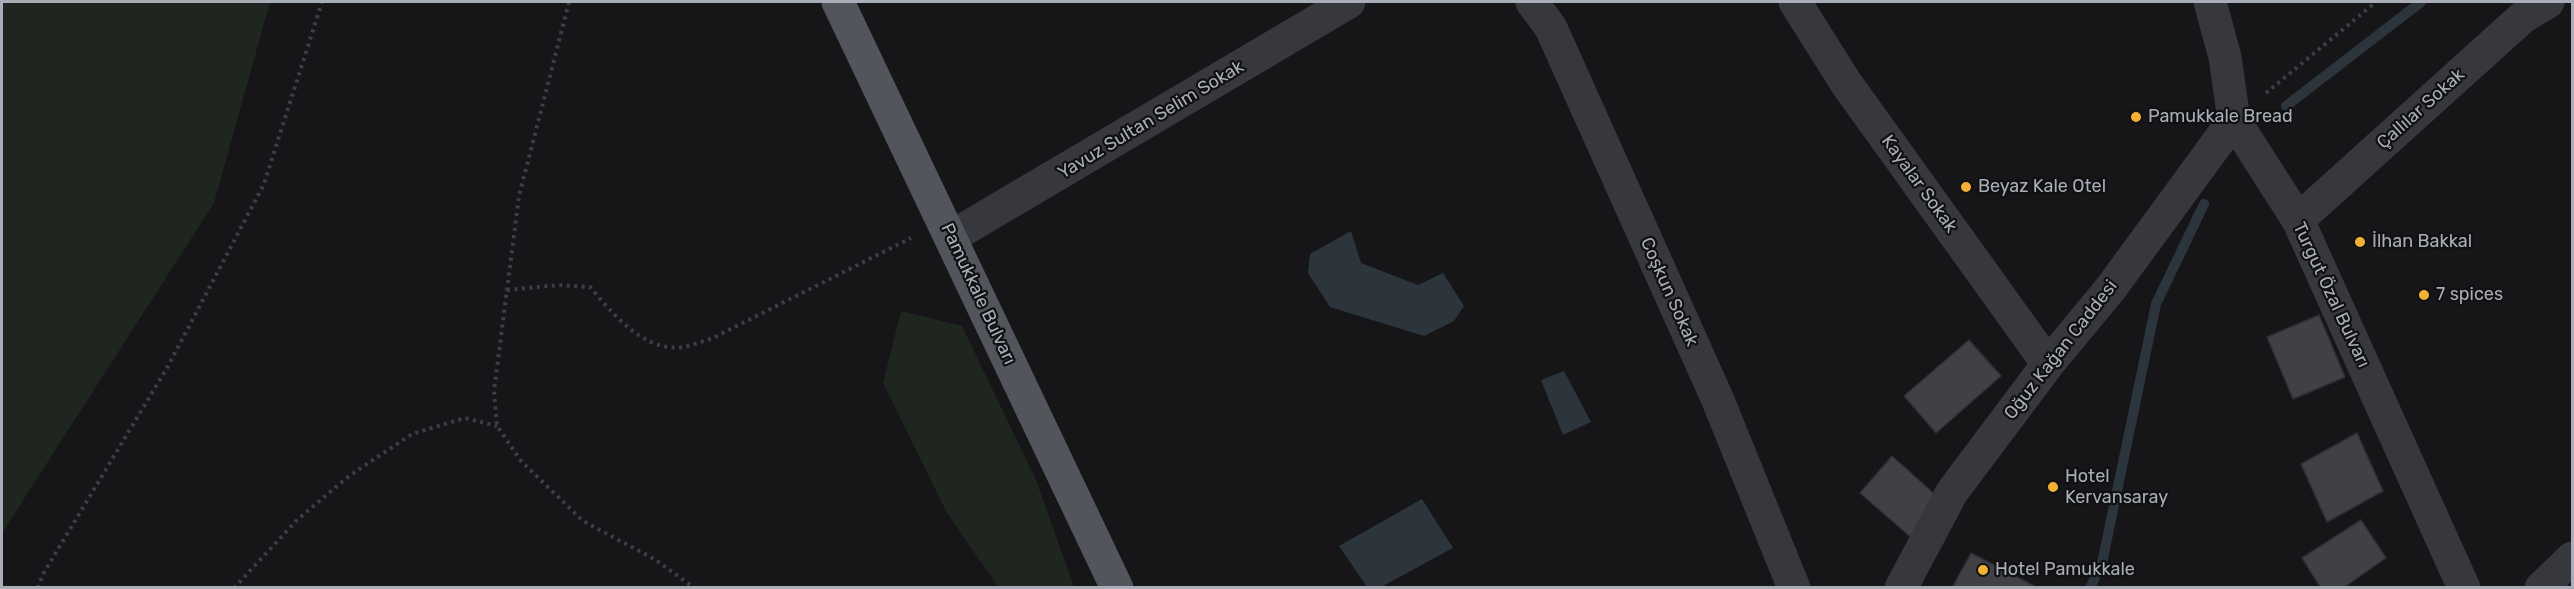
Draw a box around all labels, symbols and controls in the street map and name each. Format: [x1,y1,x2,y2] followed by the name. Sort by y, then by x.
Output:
[1054,56,1248,184] street label: Yavuz Sultan Selim Sokak
[2373,64,2469,154] street label: Çallılar Sokak
[2148,106,2293,128] place label: Pamukkale Bread
[2129,110,2143,124] marker: Pamukkale Bread
[1876,131,1962,237] street label: Kayalar Sokak
[1978,176,2106,198] place label: Beyaz Kale Otel
[1959,180,1973,194] marker: Beyaz Kale Otel
[2288,219,2374,371] street label: Turgut Özal Bulvarı
[936,220,1020,368] street label: Pamukkale Bulvarı
[2372,231,2472,253] place label: İlhan Bakkal
[1635,234,1703,350] street label: Coşkun Sokak
[2353,235,2367,249] marker: İlhan Bakkal
[2000,276,2122,424] street label: Oğuz Kağan Caddesi
[2436,284,2503,306] place label: 7 spices
[2417,288,2431,302] marker: 7 spices
[2065,466,2168,508] place label: Hotel Kervansaray
[2046,480,2060,494] marker: Hotel Kervansaray
[1995,559,2135,581] place label: Hotel Pamukkale
[1976,563,1990,577] marker: Hotel Pamukkale

